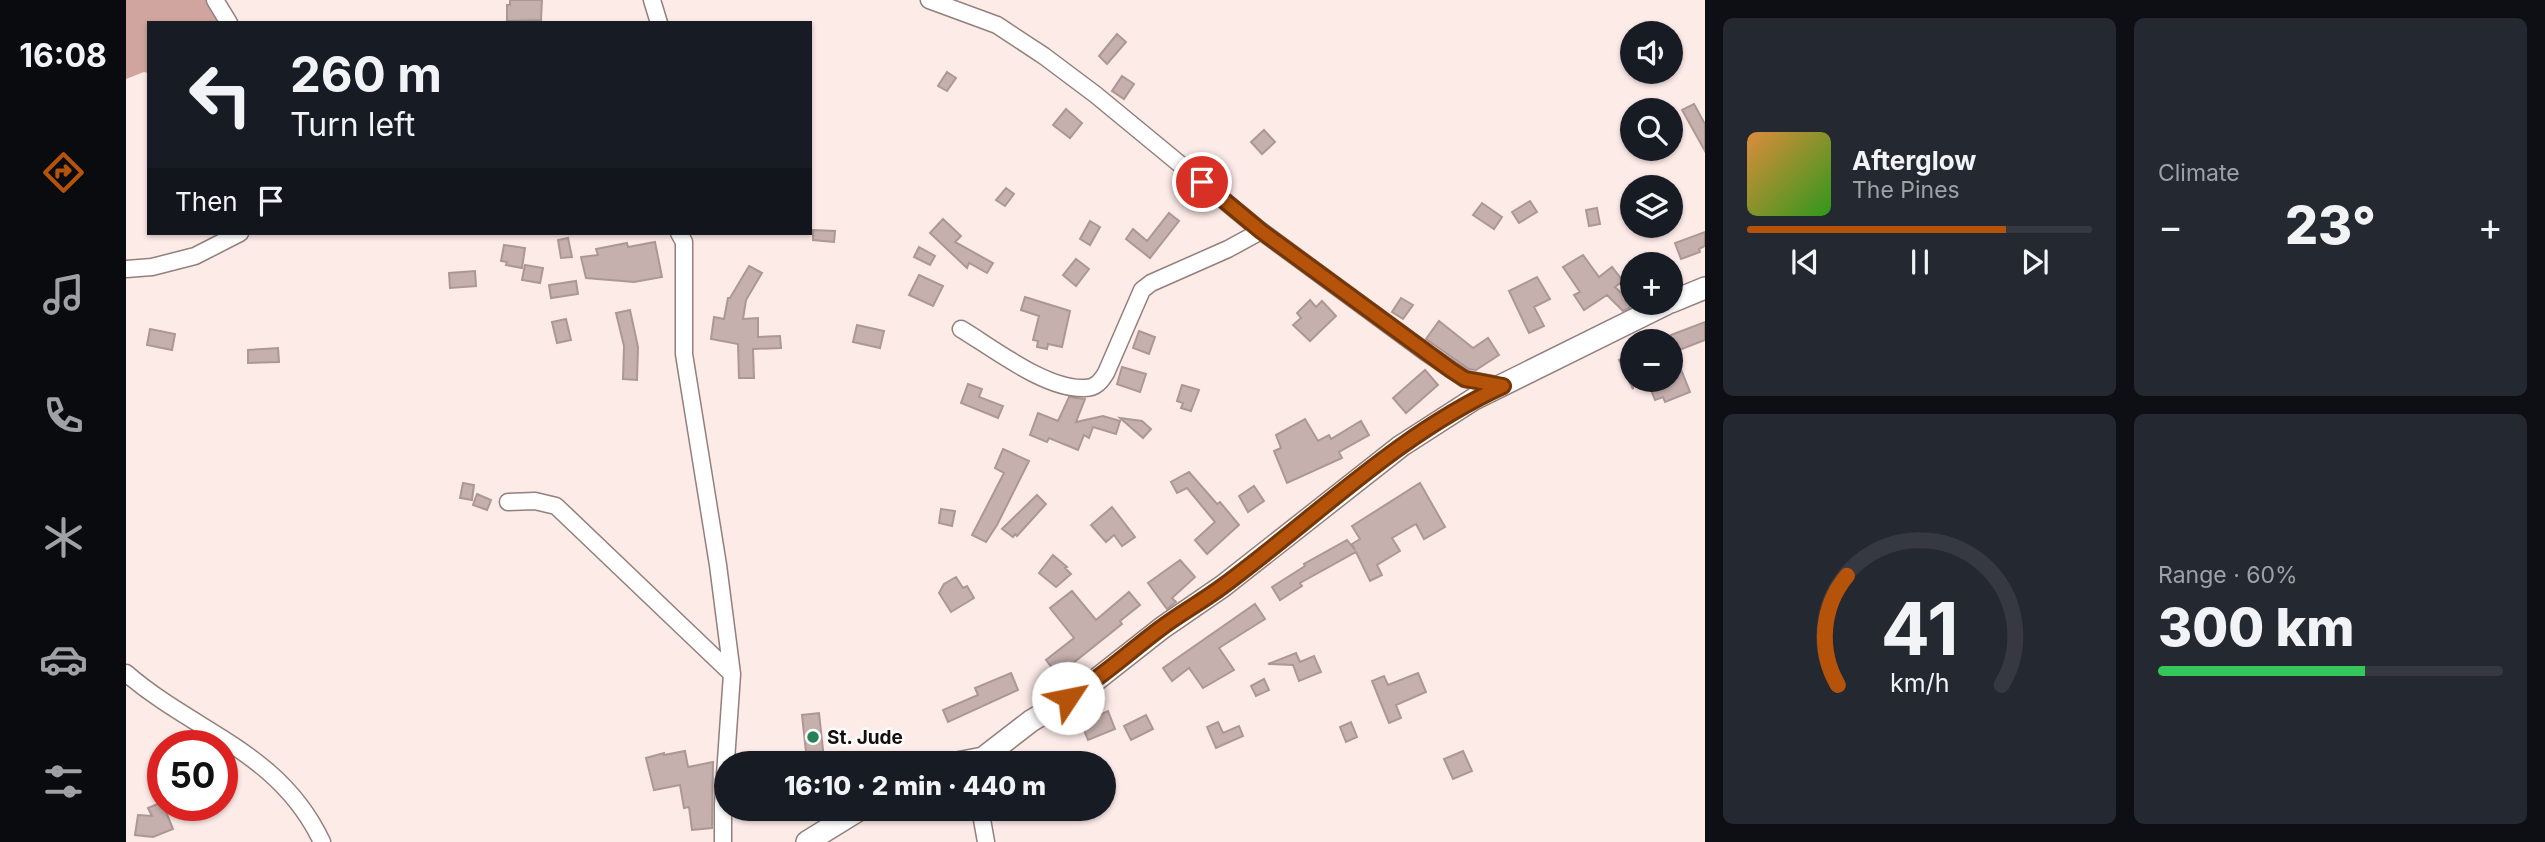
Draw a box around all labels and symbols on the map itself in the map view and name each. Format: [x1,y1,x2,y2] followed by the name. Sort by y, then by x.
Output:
[1172,152,1232,212] pin
[1031,661,1105,735] position arrow
[827,726,903,749] place label: St. Jude
[805,729,821,745] marker: St. Jude
[147,730,238,821] speed limit sign: 50

